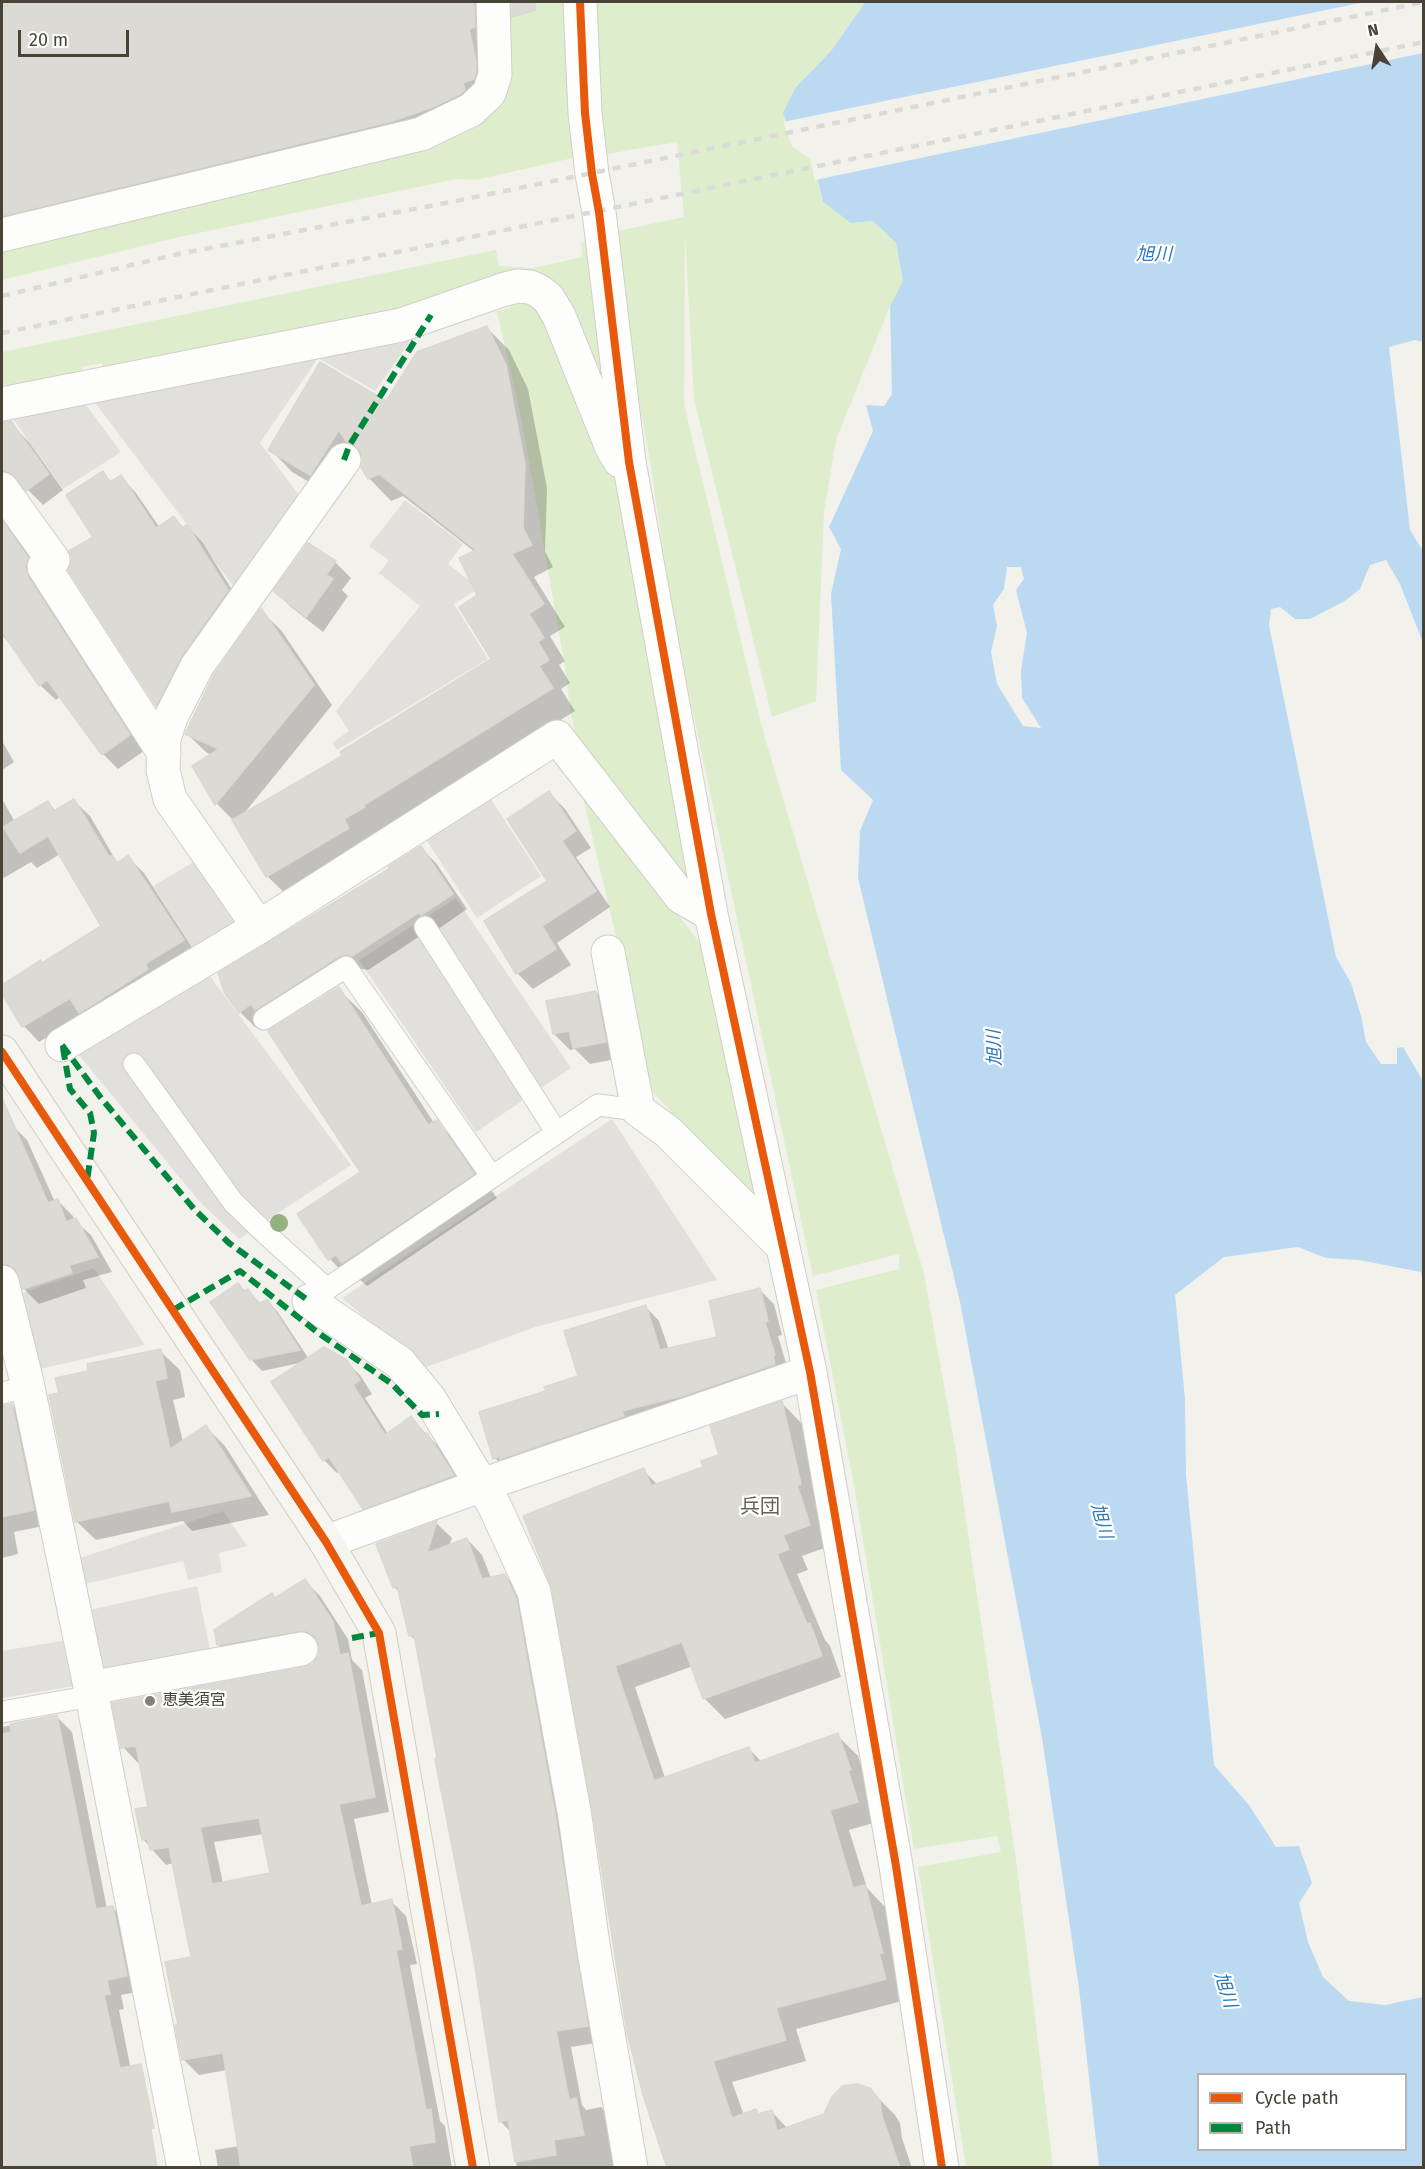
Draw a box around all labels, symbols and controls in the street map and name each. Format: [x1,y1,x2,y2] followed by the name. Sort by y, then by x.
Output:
[21,18,132,56] scale bar
[1347,18,1407,78] north arrow
[1366,20,1380,40] text: N
[29,29,68,51] text: 20 m
[1136,244,1172,266] water label: 旭川
[984,1030,1006,1066] water label: 旭川
[740,1495,780,1519] district label: 兵団
[1086,1501,1116,1541] water label: 旭川
[162,1691,226,1711] place label: 恵美須宮
[143,1694,157,1708] marker: 恵美須宮
[1209,1970,1241,2010] water label: 旭川
[1197,2073,1407,2151] legend
[1255,2087,1339,2109] text: Cycle path
[1255,2117,1291,2139] text: Path

